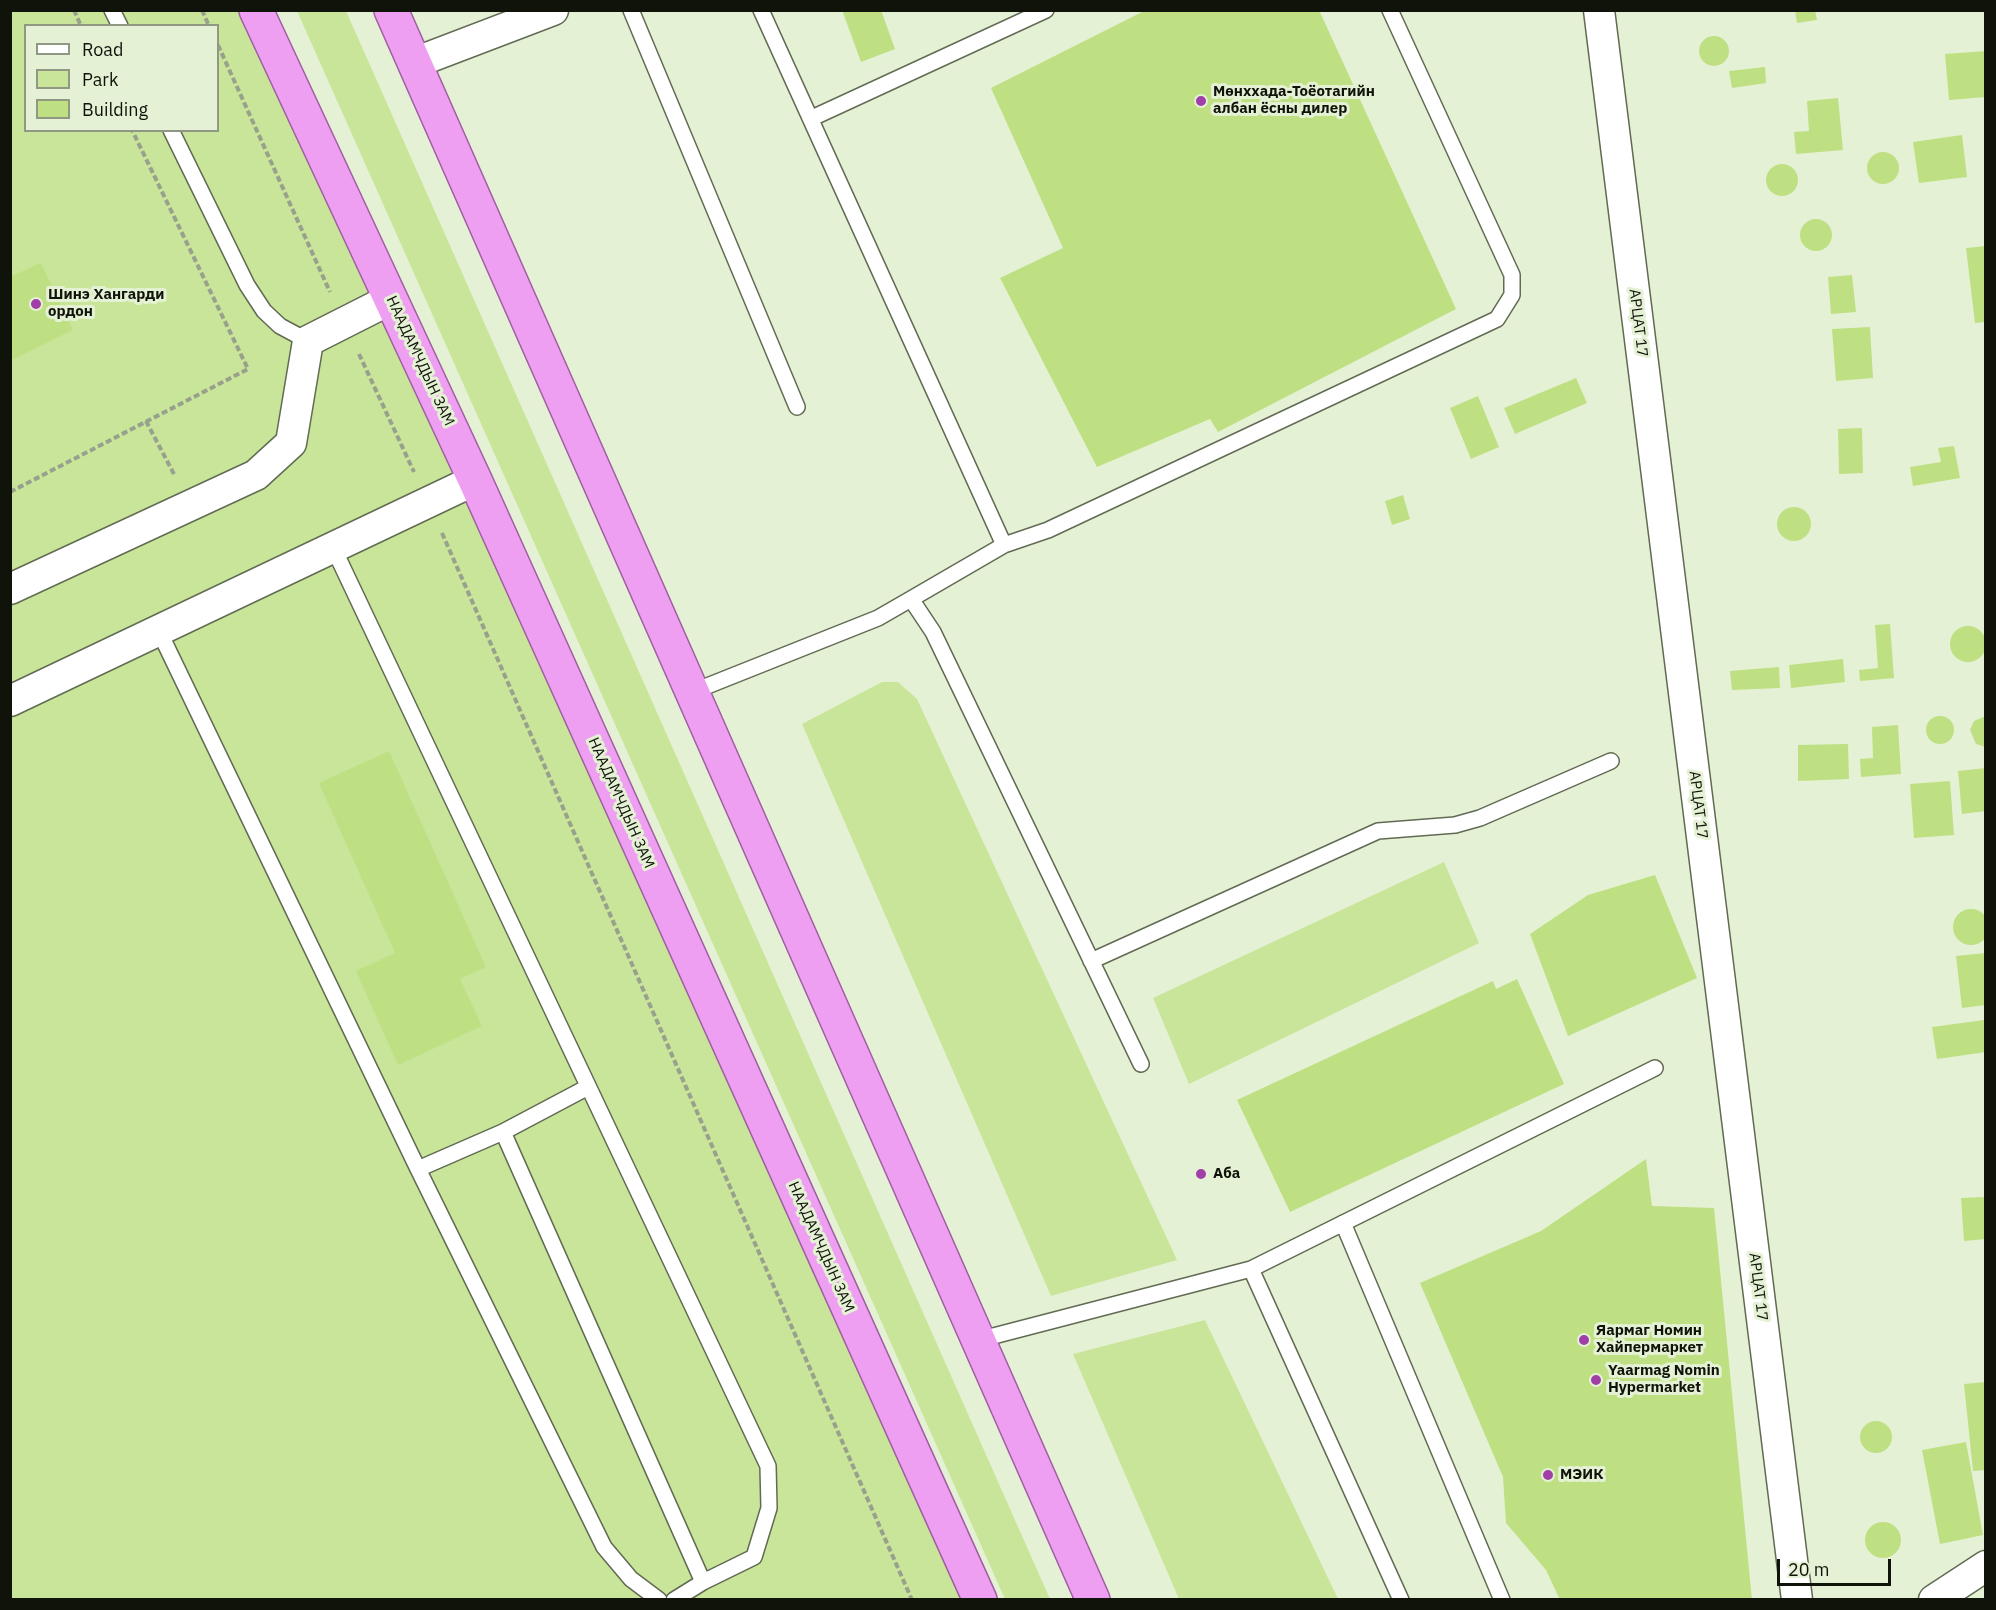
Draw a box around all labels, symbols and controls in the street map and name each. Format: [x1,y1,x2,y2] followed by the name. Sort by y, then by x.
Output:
[24,24,219,132] legend
[82,38,123,61] text: Road
[82,68,118,91] text: Park
[1213,83,1375,118] place label: Мөнххада-Тоёотагийн албан ёсны дилер
[1194,94,1208,108] marker: Мөнххада-Тоёотагийн албан ёсны дилер
[82,98,148,121] text: Building
[48,286,164,321] place label: Шинэ Хангарди ордон
[1625,288,1651,358] street label: АРЦАТ 17
[382,293,458,429] street label: НААДАМЧДЫН ЗАМ
[29,297,43,311] marker: Шинэ Хангарди ордон
[584,735,658,871] street label: НААДАМЧДЫН ЗАМ
[1685,770,1711,840] street label: АРЦАТ 17
[1213,1165,1240,1183] place label: Аба
[1194,1167,1208,1181] marker: Аба
[784,1179,858,1315] street label: НААДАМЧДЫН ЗАМ
[1745,1252,1771,1322] street label: АРЦАТ 17
[1596,1322,1703,1357] place label: Яармаг Номин Хайпермаркет
[1577,1333,1591,1347] marker: Яармаг Номин Хайпермаркет
[1608,1362,1720,1397] place label: Yaarmag Nomin Hypermarket
[1589,1373,1603,1387] marker: Yaarmag Nomin Hypermarket
[1560,1466,1603,1484] place label: МЭИК
[1541,1468,1555,1482] marker: МЭИК
[1780,1547,1894,1585] scale bar
[1788,1558,1830,1581] text: 20 m

